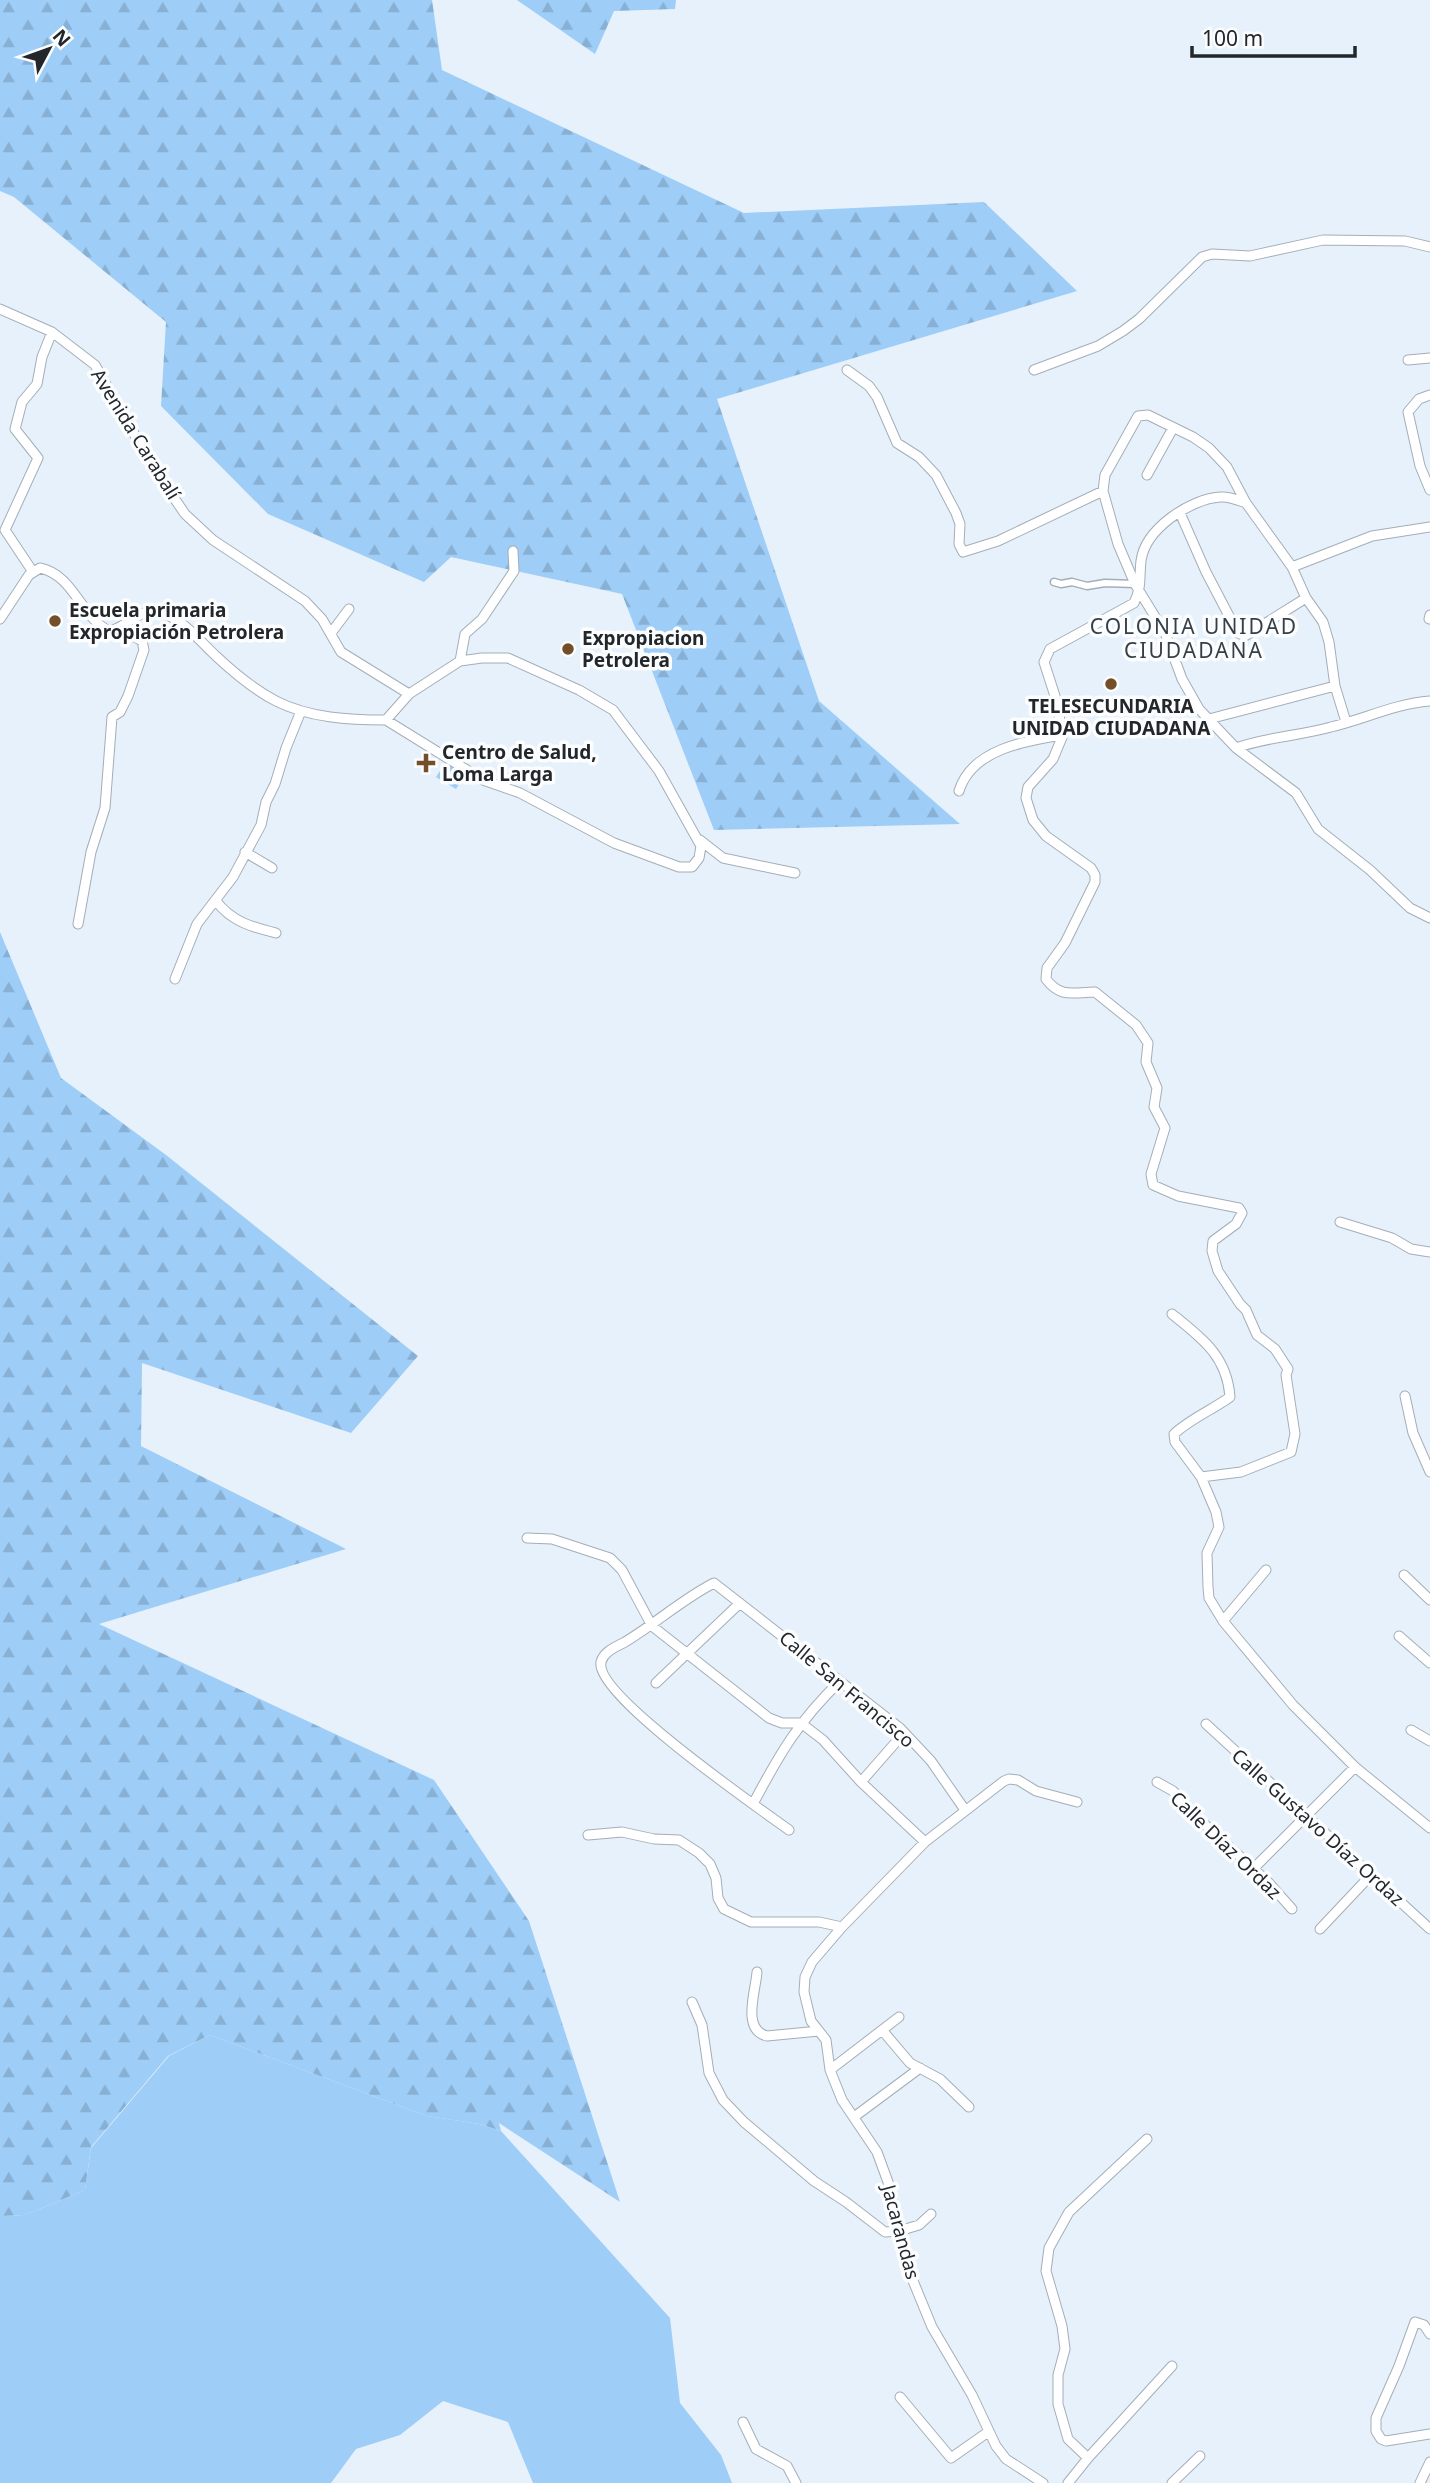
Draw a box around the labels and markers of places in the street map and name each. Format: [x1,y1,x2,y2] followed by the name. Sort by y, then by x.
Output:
[69,597,284,645] place label: Escuela primaria Expropiación Petrolera
[47,613,63,629] marker: Escuela primaria Expropiación Petrolera
[582,625,704,673] place label: Expropiacion Petrolera
[560,641,576,657] marker: Expropiacion Petrolera
[1103,676,1119,692] marker: TELESECUNDARIA UNIDAD CIUDADANA
[1012,693,1211,741] place label: TELESECUNDARIA UNIDAD CIUDADANA
[442,739,597,787] place label: Centro de Salud, Loma Larga
[416,753,436,773] marker: Centro de Salud, Loma Larga

